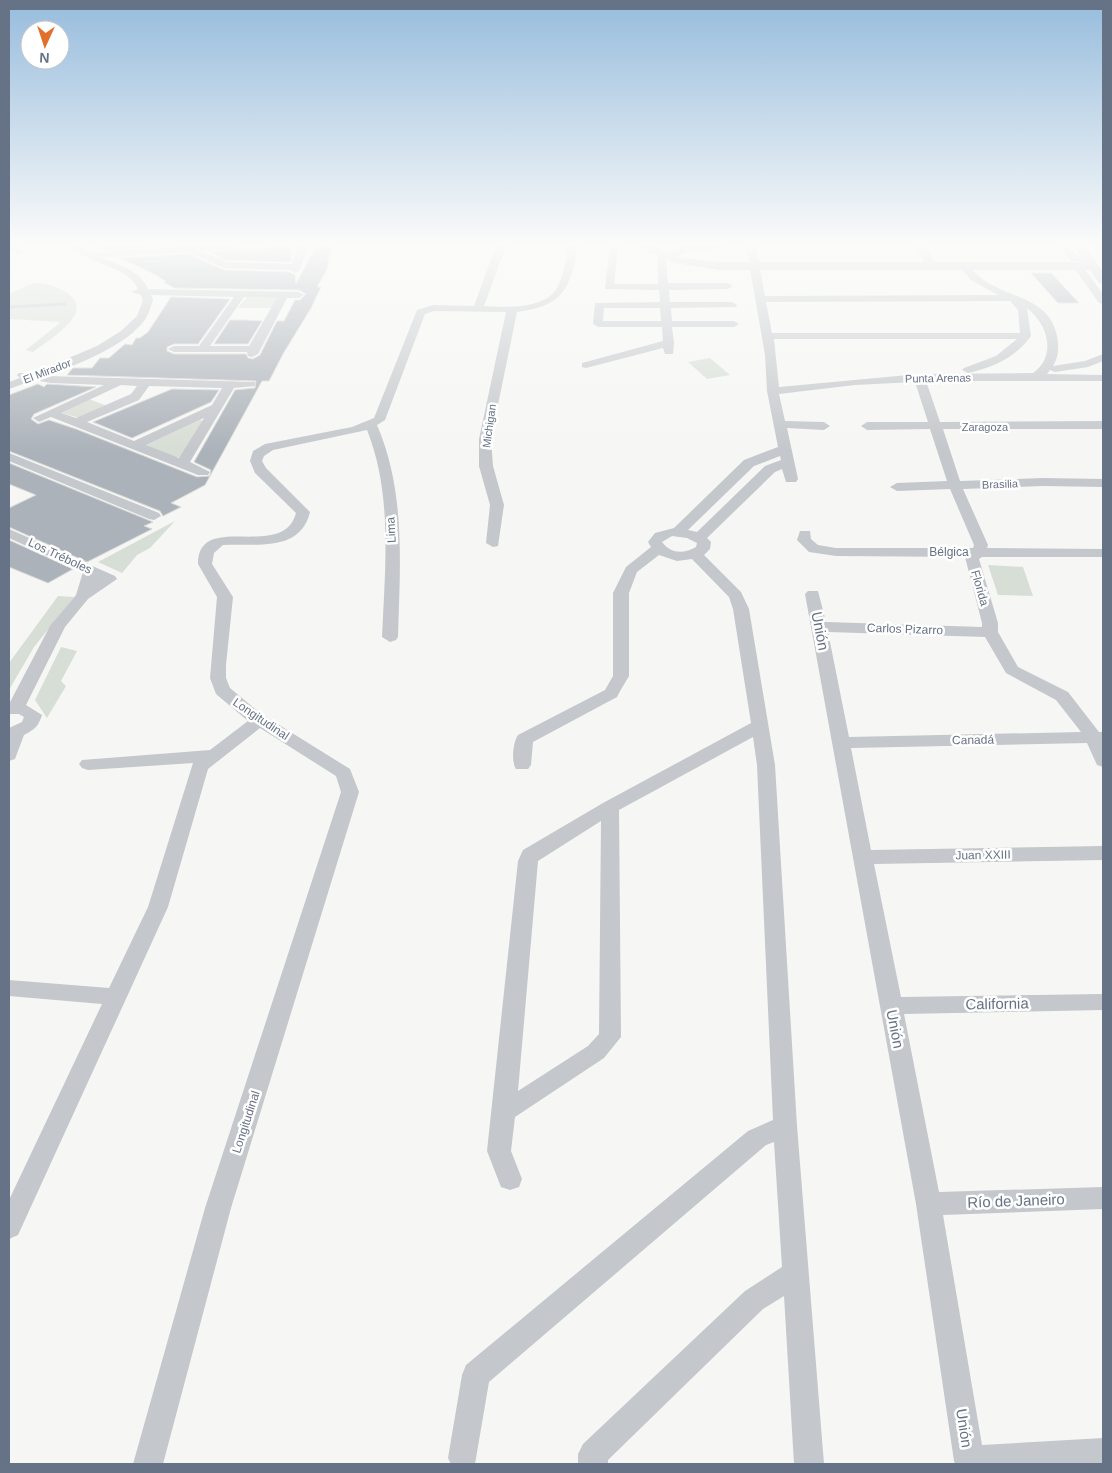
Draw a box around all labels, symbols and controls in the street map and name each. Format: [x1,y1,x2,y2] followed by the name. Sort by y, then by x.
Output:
[20,20,70,70] north arrow
[39,50,50,66] text: N
[21,356,73,386] street label: El Mirador
[905,371,972,385] street label: Punta Arenas
[480,403,498,449] street label: Michigan
[962,421,1009,433] street label: Zaragoza
[982,477,1019,491] street label: Brasilia
[383,516,399,543] street label: Lima
[26,535,94,577] street label: Los Tréboles
[929,545,969,559] street label: Bélgica
[968,568,992,608] street label: Florida
[808,610,833,652] street label: Unión
[867,621,944,637] street label: Carlos Pizarro
[230,695,292,743] street label: Longitudinal
[952,733,994,747] street label: Canadá
[955,848,1011,862] street label: Juan XXIII
[965,994,1029,1013] street label: California
[883,1008,908,1050] street label: Unión
[229,1089,263,1155] street label: Longitudinal
[967,1190,1065,1211] street label: Río de Janeiro
[953,1407,976,1449] street label: Unión

